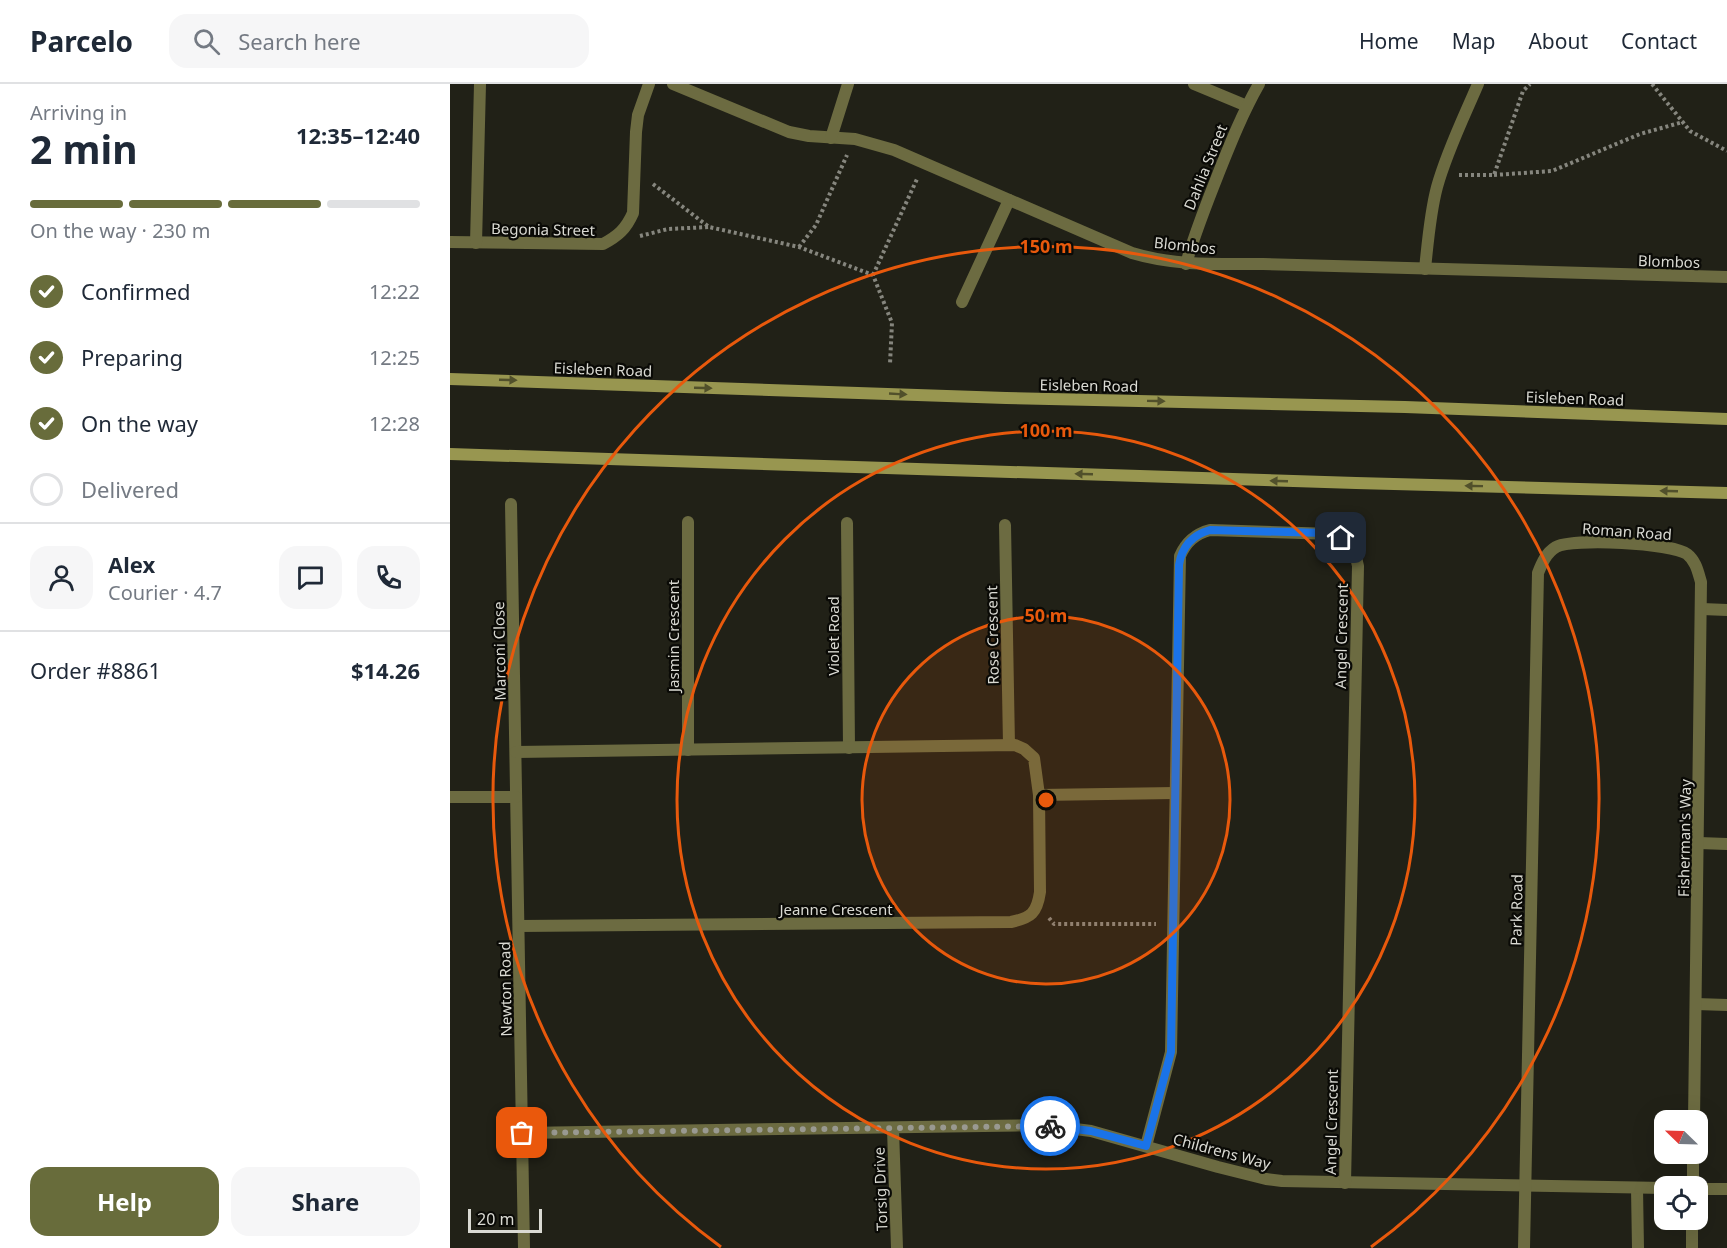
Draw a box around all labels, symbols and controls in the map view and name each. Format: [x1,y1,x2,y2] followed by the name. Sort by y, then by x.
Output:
[169,14,589,68] search box
[30,22,133,60] text: Parcelo
[190,25,223,58] icon: search
[238,26,361,56] text: Search here
[1359,27,1419,55] text: Home
[1452,27,1495,55] text: Map
[1528,27,1588,55] text: About
[1621,27,1697,55] text: Contact
[30,99,127,126] text: Arriving in
[296,120,420,150] text: 12:35–12:40
[1179,121,1231,213] street label: Dahlia Street
[30,122,137,175] text: 2 min
[30,217,210,244] text: On the way · 230 m
[491,218,596,240] street label: Begonia Street
[1153,232,1217,258] street label: Blombos
[1019,234,1073,258] text: 150 m
[1638,250,1700,272] street label: Blombos
[30,275,63,308] icon: check
[81,276,191,306] text: Confirmed
[369,278,420,305] text: 12:22
[30,341,63,374] icon: check
[81,342,183,372] text: Preparing
[369,344,420,371] text: 12:25
[553,357,653,381] street label: Eisleben Road
[1040,374,1138,396] street label: Eisleben Road
[499,376,518,385] one-way arrow
[694,383,713,392] one-way arrow
[1525,386,1625,410] street label: Eisleben Road
[889,389,908,398] one-way arrow
[1147,397,1166,406] one-way arrow
[30,407,63,440] icon: check
[81,408,198,438] text: On the way
[369,410,420,437] text: 12:28
[1019,418,1073,442] text: 100 m
[1074,470,1093,479] one-way arrow
[81,474,179,504] text: Delivered
[1269,476,1288,485] one-way arrow
[1464,481,1483,490] one-way arrow
[1659,486,1678,496] one-way arrow
[1315,512,1366,563] pin
[1581,518,1673,544] street label: Roman Road
[1324,521,1357,554] icon: home
[30,546,93,609] button: person
[279,546,342,609] button: chat
[357,546,420,609] button: phone
[108,549,155,579] text: Alex
[108,579,222,606] text: Courier · 4.7
[663,579,683,694] street label: Jasmin Crescent
[1330,582,1352,689] street label: Angel Crescent
[981,585,1003,685] street label: Rose Crescent
[823,596,843,676] street label: Violet Road
[488,601,510,701] street label: Marconi Close
[1025,603,1067,627] text: 50 m
[30,655,161,685] text: Order #8861
[351,655,420,685] text: $14.26
[1673,778,1695,897] street label: Fisherman's Way
[1036,790,1056,810] centre of rings
[1505,874,1527,946] street label: Park Road
[777,899,893,919] street label: Jeanne Crescent
[494,941,516,1037] street label: Newton Road
[1320,1068,1342,1175] street label: Angel Crescent
[1020,1096,1080,1156] courier
[496,1107,547,1158] pin
[1034,1110,1067,1143] icon: bike
[1654,1110,1708,1164] north arrow
[1654,1110,1708,1230] map controls
[505,1116,538,1149] icon: bag
[1171,1128,1273,1174] street label: Childrens Way
[869,1147,891,1231] street label: Torsig Drive
[30,1167,219,1236] button: Help
[231,1167,420,1236] button: Share
[1654,1176,1708,1230] button: locate
[468,1206,542,1234] scale bar
[477,1208,514,1230] text: 20 m

